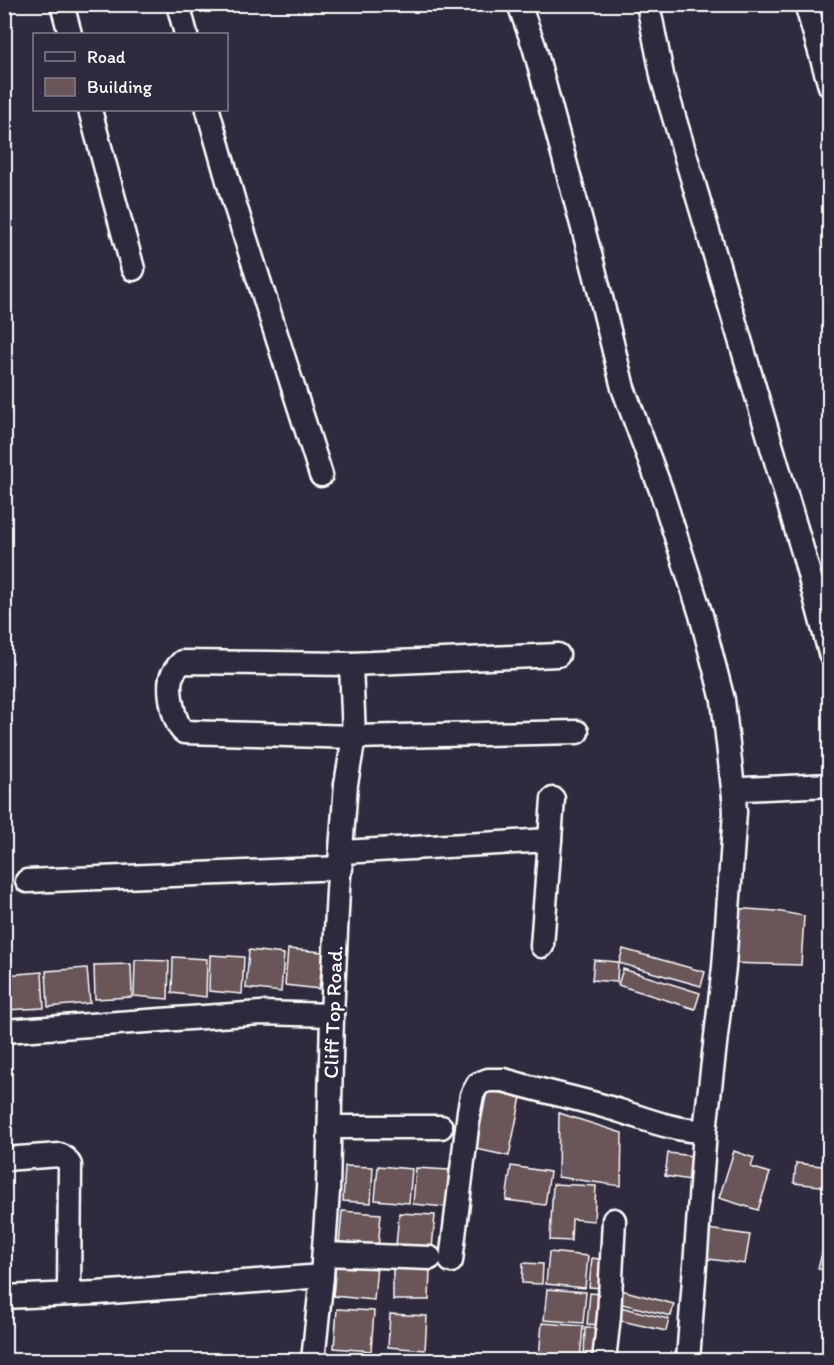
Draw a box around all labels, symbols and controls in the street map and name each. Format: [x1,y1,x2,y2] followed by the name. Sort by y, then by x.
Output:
[33,33,228,111] legend
[87,46,126,68] text: Road
[87,76,153,98] text: Building
[318,945,347,1079] street label: Cliff Top Road.

